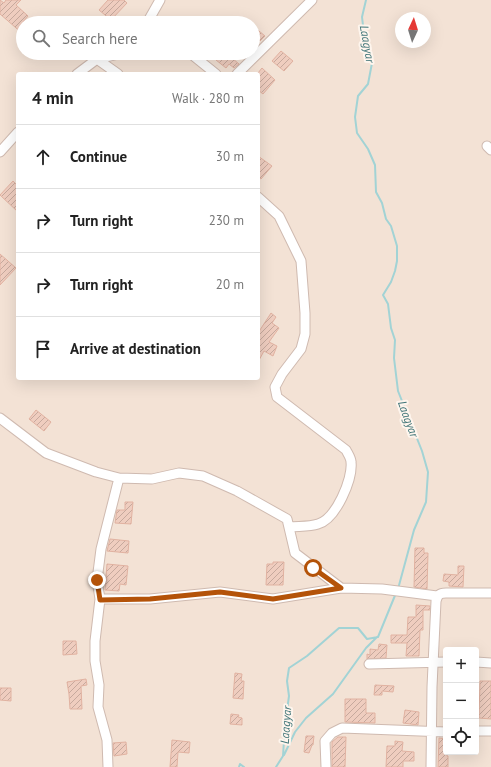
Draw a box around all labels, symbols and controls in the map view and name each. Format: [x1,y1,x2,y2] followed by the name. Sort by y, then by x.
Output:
[395,12,431,48] north arrow
[16,16,260,60] search box
[357,24,378,65] water label: Laagyar
[30,27,52,49] icon: search
[62,29,138,48] text: Search here
[32,87,73,109] text: 4 min
[172,90,244,107] text: Walk · 280 m
[32,146,54,168] icon: ahead
[70,147,127,166] text: Continue
[216,148,244,165] text: 30 m
[32,210,54,232] icon: right
[70,211,133,230] text: Turn right
[209,212,244,229] text: 230 m
[32,274,54,296] icon: right
[70,275,133,294] text: Turn right
[216,276,244,293] text: 20 m
[32,338,54,360] icon: arrive
[70,339,201,358] text: Arrive at destination
[395,398,422,440] water label: Laagyar
[304,559,322,577] route start
[88,571,106,589] route end
[443,647,479,755] map controls
[443,647,479,683] button: +
[443,683,479,719] button: −
[277,704,294,744] water label: Laagyar
[443,719,479,755] button: locate

